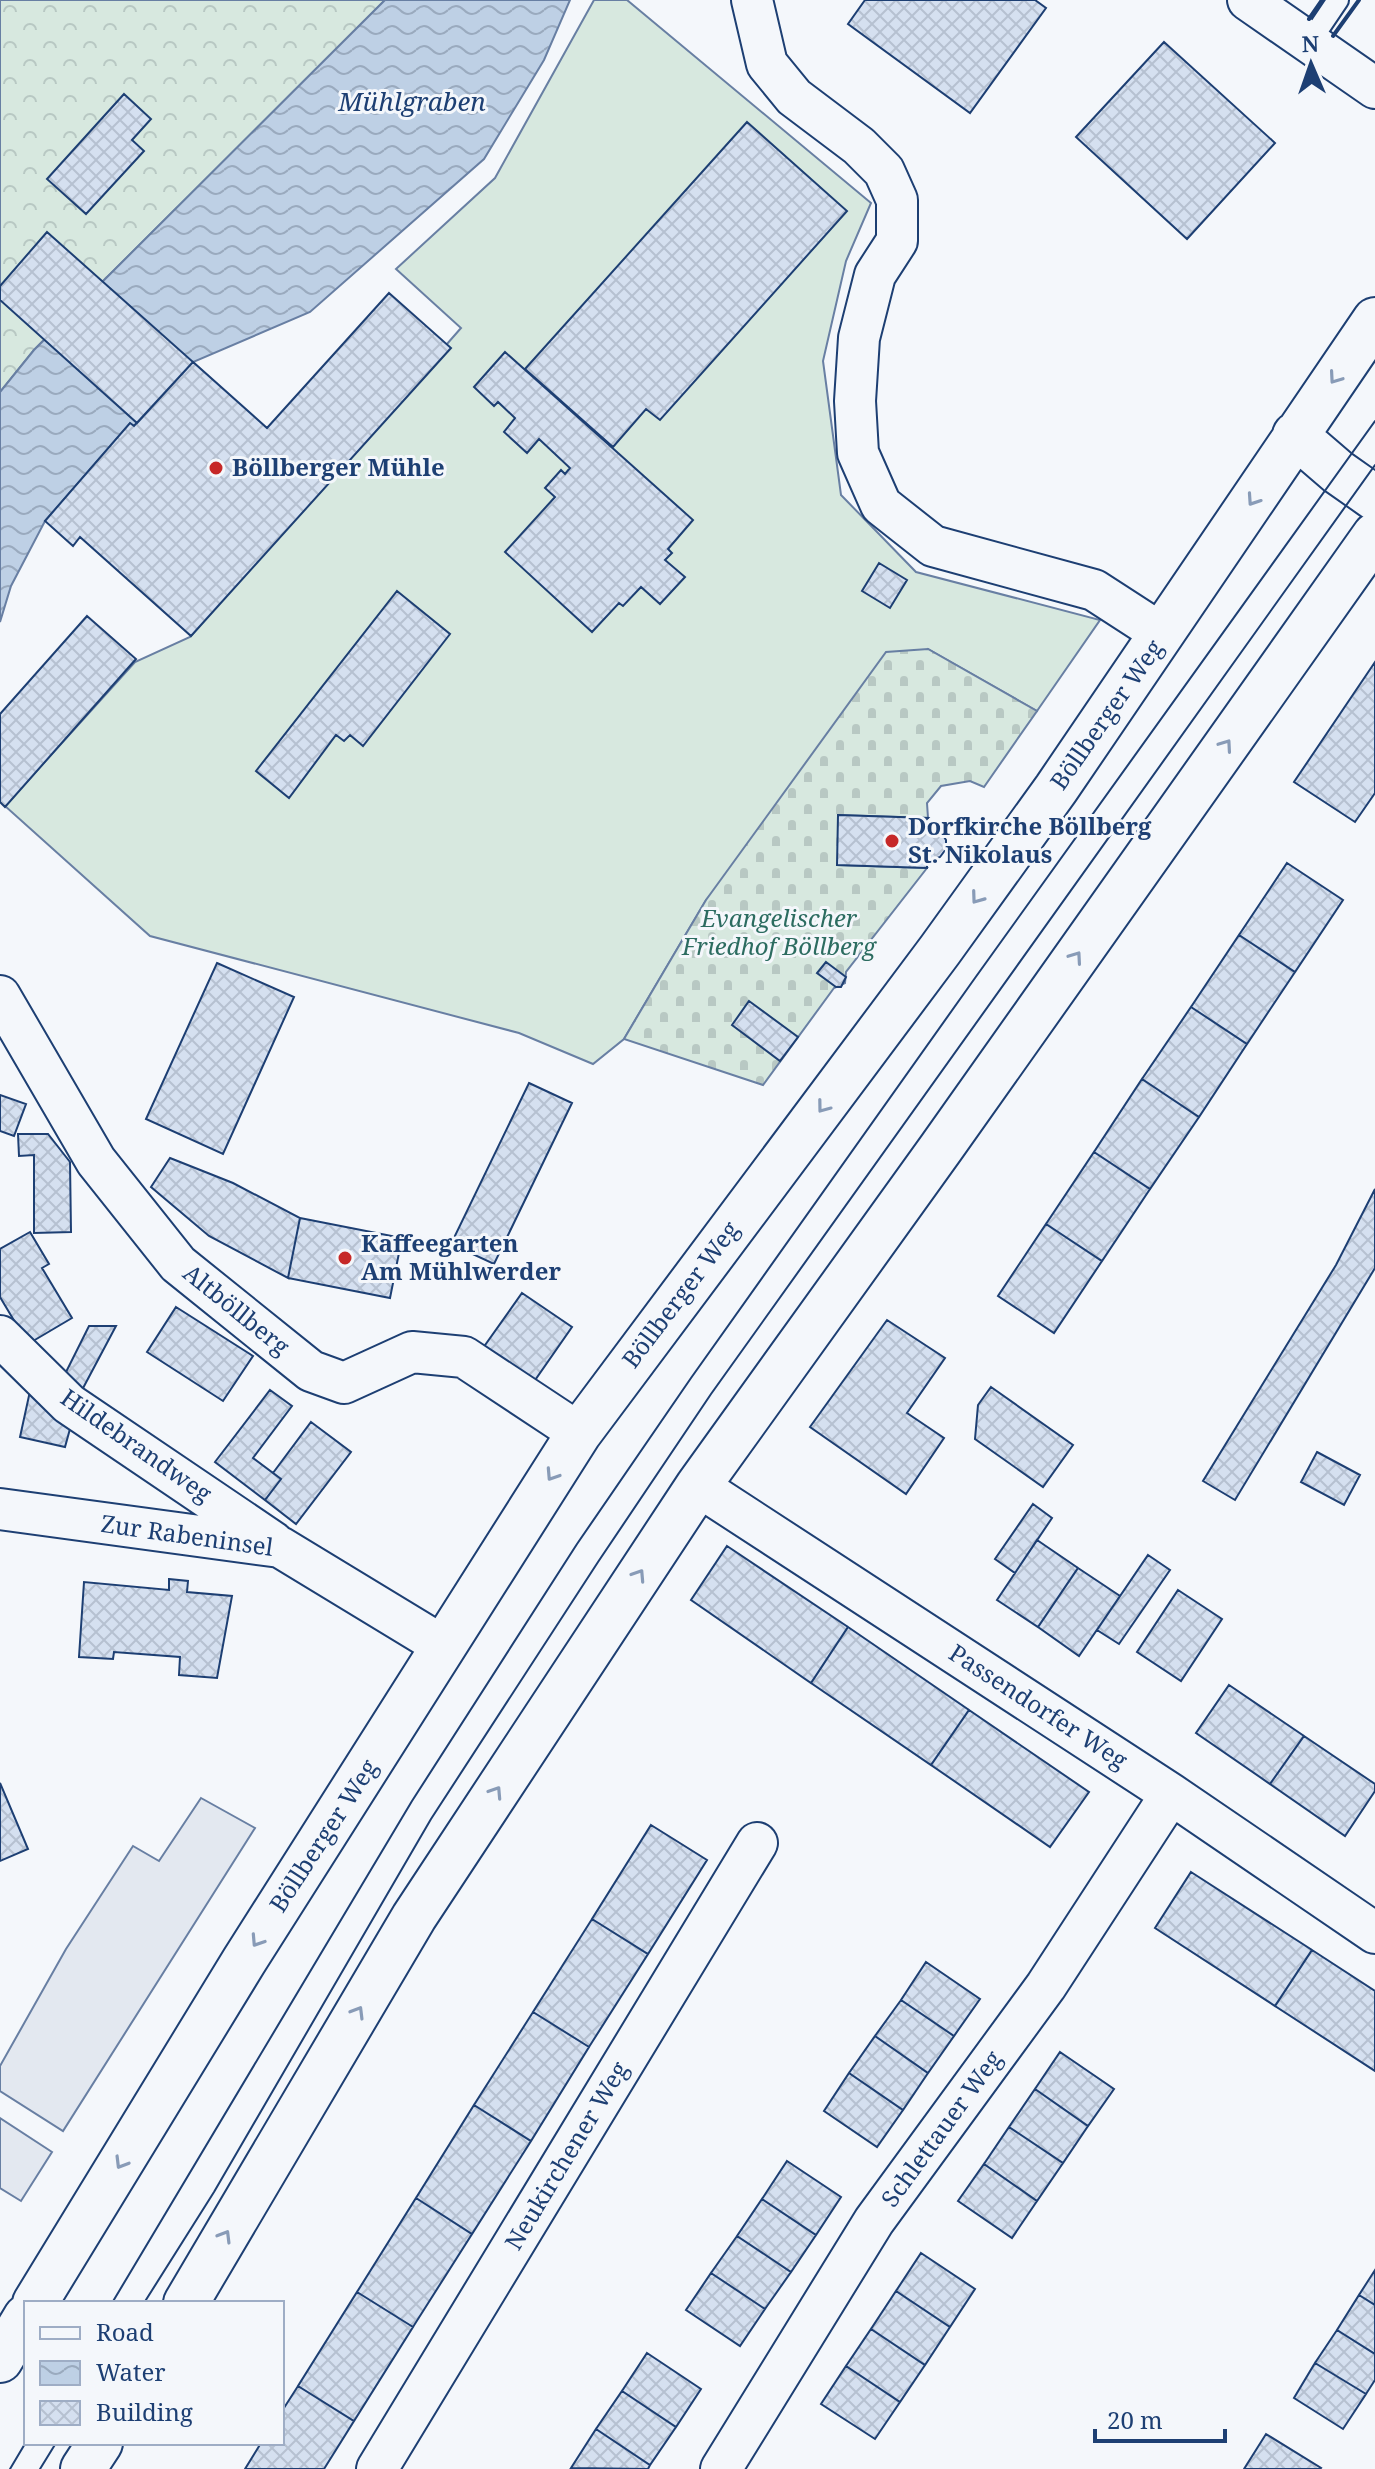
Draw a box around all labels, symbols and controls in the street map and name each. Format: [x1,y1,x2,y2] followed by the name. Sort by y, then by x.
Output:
[1271,24,1351,104] north arrow
[1301,28,1319,58] text: N
[337,83,486,119] water label: Mühlgraben
[1330,369,1345,383] one-way arrow
[232,450,445,483] place label: Böllberger Mühle
[207,459,225,477] marker: Böllberger Mühle
[1248,492,1263,506] one-way arrow
[1042,633,1170,796] street label: Böllberger Weg
[1216,740,1231,754] one-way arrow
[908,809,1152,870] place label: Dorfkirche Böllberg St. Nikolaus
[883,832,901,850] marker: Dorfkirche Böllberg St. Nikolaus
[973,890,987,904] one-way arrow
[681,901,878,962] park label: Evangelischer Friedhof Böllberg
[1066,952,1081,966] one-way arrow
[818,1099,832,1113] one-way arrow
[614,1214,746,1374] street label: Böllberger Weg
[361,1226,561,1287] place label: Kaffeegarten Am Mühlwerder
[336,1249,354,1267] marker: Kaffeegarten Am Mühlwerder
[177,1256,297,1362] street label: Altböllberg
[55,1380,219,1509] street label: Hildebrandweg
[547,1466,562,1480] one-way arrow
[99,1506,276,1563] street label: Zur Rabeninsel
[630,1569,645,1584] one-way arrow
[943,1636,1134,1776] street label: Passendorfer Weg
[261,1752,385,1918] street label: Böllberger Weg
[487,1787,502,1801] one-way arrow
[251,1932,266,1947] one-way arrow
[348,2006,364,2021] one-way arrow
[873,2043,1009,2213] street label: Schlettauer Weg
[496,2055,635,2256] street label: Neukirchener Weg
[115,2154,130,2169] one-way arrow
[216,2230,231,2245] one-way arrow
[24,2301,284,2445] legend
[96,2315,154,2348] text: Road
[96,2355,166,2388] text: Water
[1095,2393,1225,2443] scale bar
[96,2395,193,2428] text: Building
[1107,2403,1163,2436] text: 20 m

